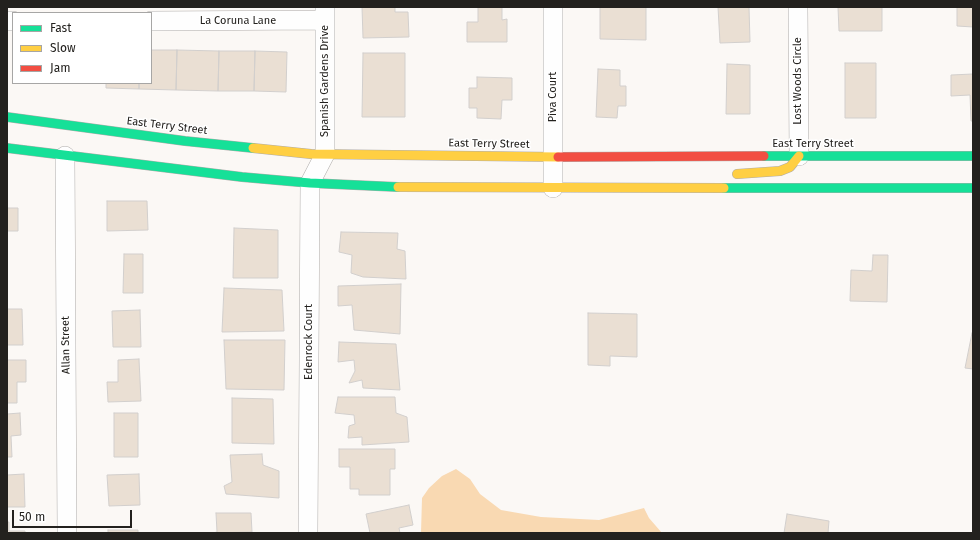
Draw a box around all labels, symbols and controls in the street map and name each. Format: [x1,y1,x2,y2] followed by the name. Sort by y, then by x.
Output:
[12,12,152,84] legend
[200,14,276,28] street label: La Coruna Lane
[50,21,72,35] text: Fast
[318,25,332,137] street label: Spanish Gardens Drive
[791,37,805,125] street label: Lost Woods Circle
[50,41,76,55] text: Slow
[50,61,70,75] text: Jam
[546,72,560,122] street label: Piva Court
[126,114,208,138] street label: East Terry Street
[448,137,530,151] street label: East Terry Street
[772,137,854,151] street label: East Terry Street
[302,304,316,380] street label: Edenrock Court
[59,316,73,374] street label: Allan Street
[14,502,134,528] scale bar
[19,510,45,524] text: 50 m

